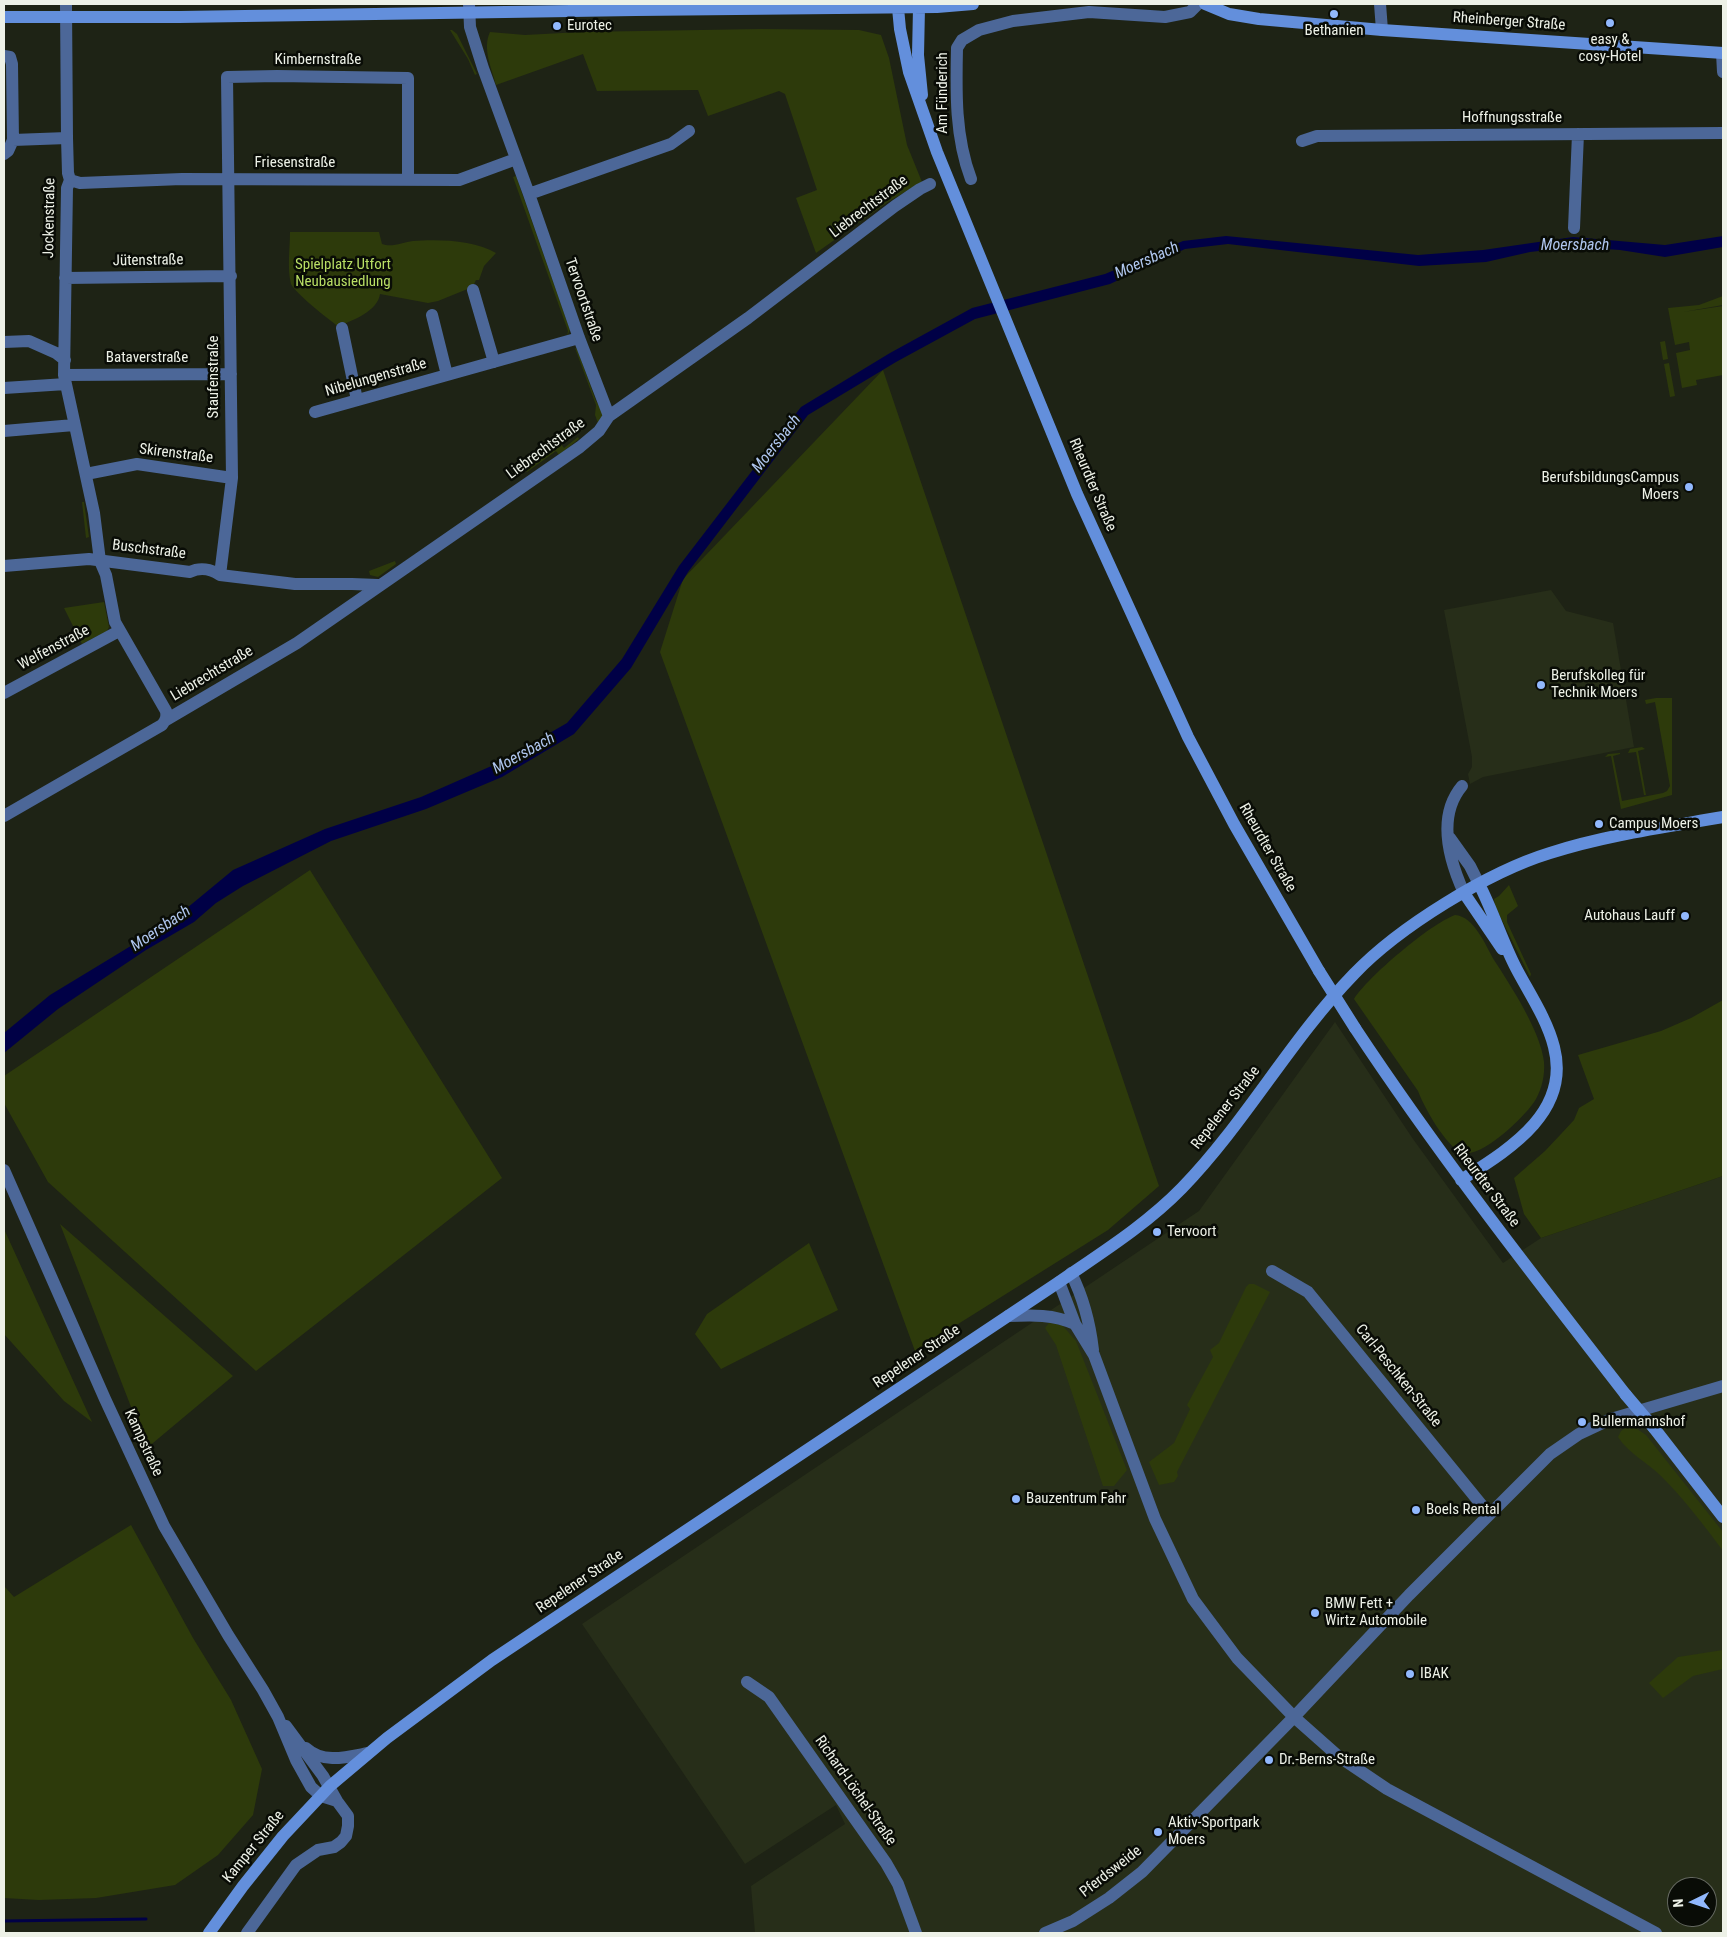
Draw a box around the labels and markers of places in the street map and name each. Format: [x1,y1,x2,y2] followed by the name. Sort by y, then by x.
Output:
[1328,8,1340,20] marker: Bethanien
[567,17,612,35] place label: Eurotec
[1604,17,1616,29] marker: easy & cosy-Hotel
[551,20,563,32] marker: Eurotec
[1304,22,1364,40] place label: Bethanien
[1578,31,1642,66] place label: easy & cosy-Hotel
[1541,469,1679,504] place label: BerufsbildungsCampus Moers
[1683,481,1695,493] marker: BerufsbildungsCampus Moers
[1551,667,1645,702] place label: Berufskolleg für Technik Moers
[1535,679,1547,691] marker: Berufskolleg für Technik Moers
[1609,815,1698,833] place label: Campus Moers
[1593,818,1605,830] marker: Campus Moers
[1584,907,1675,925] place label: Autohaus Lauff
[1679,910,1691,922] marker: Autohaus Lauff
[1167,1223,1217,1241] place label: Tervoort
[1151,1226,1163,1238] marker: Tervoort
[1592,1413,1685,1431] place label: Bullermannshof
[1576,1416,1588,1428] marker: Bullermannshof
[1026,1490,1126,1508] place label: Bauzentrum Fahr
[1010,1493,1022,1505] marker: Bauzentrum Fahr
[1426,1501,1500,1519] place label: Boels Rental
[1410,1504,1422,1516] marker: Boels Rental
[1325,1595,1427,1630] place label: BMW Fett + Wirtz Automobile
[1309,1607,1321,1619] marker: BMW Fett + Wirtz Automobile
[1420,1665,1449,1683] place label: IBAK
[1404,1668,1416,1680] marker: IBAK
[1279,1751,1375,1769] place label: Dr.-Berns-Straße
[1263,1754,1275,1766] marker: Dr.-Berns-Straße
[1168,1814,1259,1849] place label: Aktiv-Sportpark Moers
[1152,1826,1164,1838] marker: Aktiv-Sportpark Moers

